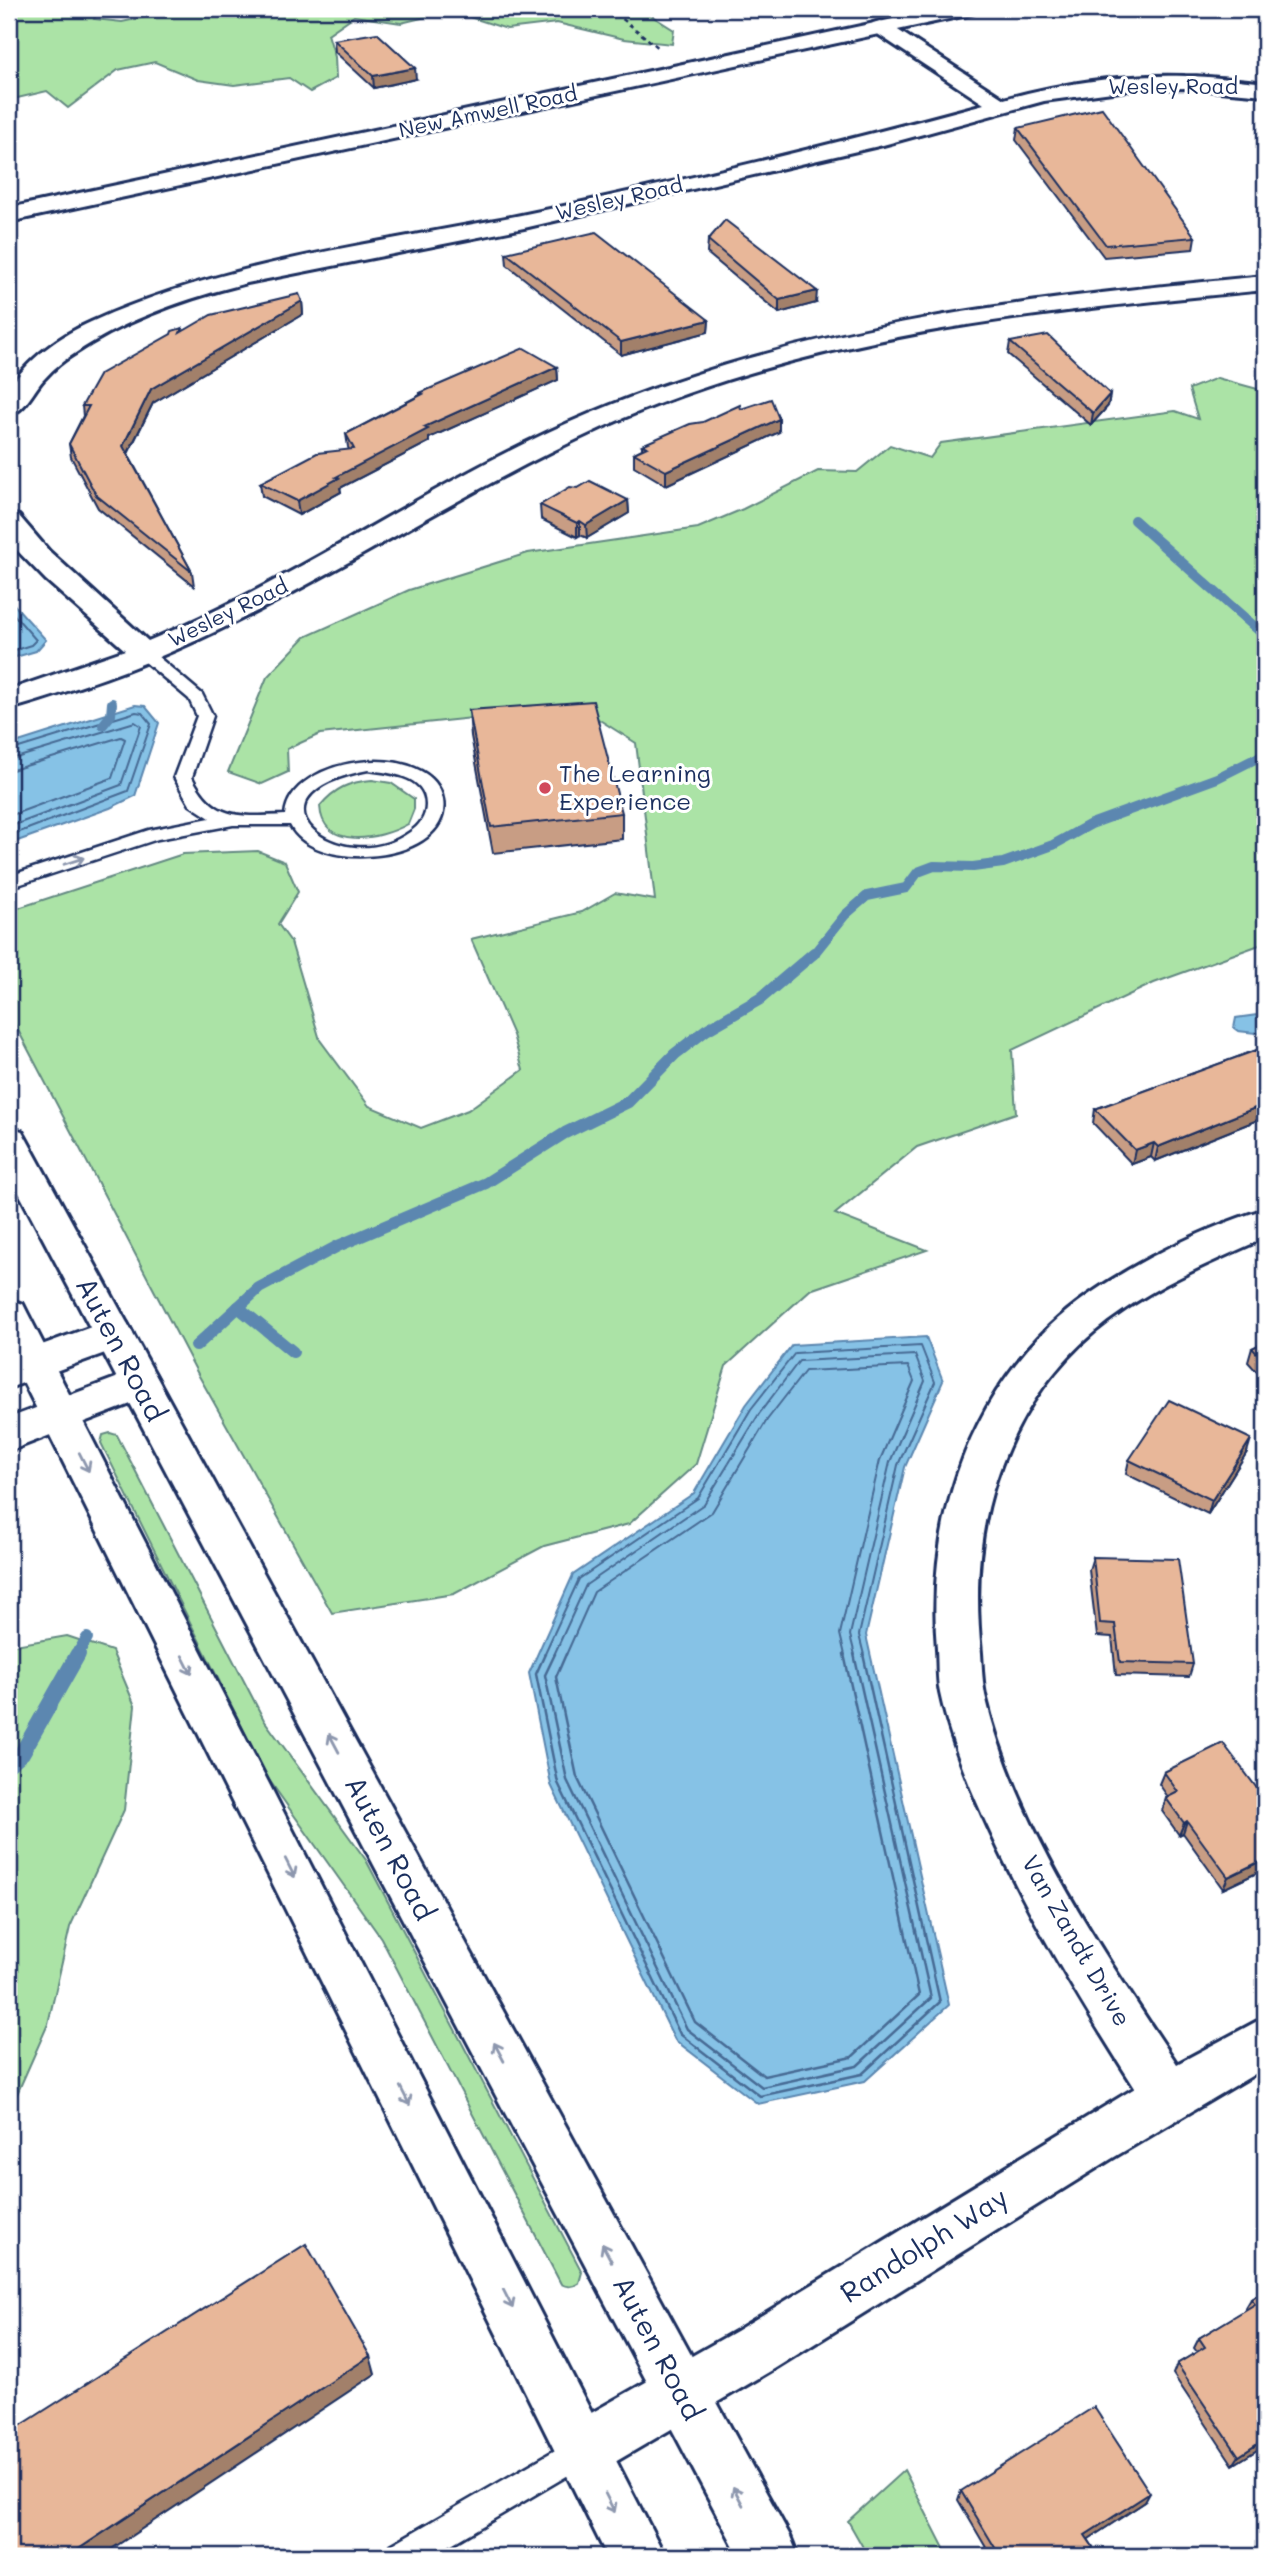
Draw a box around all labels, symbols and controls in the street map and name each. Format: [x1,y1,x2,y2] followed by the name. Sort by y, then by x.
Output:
[1108,72,1238,99] street label: Wesley Road
[396,78,579,143] street label: New Amwell Road
[552,170,685,225] street label: Wesley Road
[163,571,292,652] street label: Wesley Road
[559,757,711,816] place label: The Learning Experience
[537,780,553,796] marker: The Learning Experience
[62,854,84,866] one-way arrow
[69,1270,175,1427] street label: Auten Road
[77,1451,91,1472] one-way arrow
[180,1654,194,1675] one-way arrow
[327,1734,341,1754] one-way arrow
[338,1769,444,1926] street label: Auten Road
[1016,1849,1139,2031] street label: Van Zandt Drive
[283,1857,297,1878] one-way arrow
[492,2042,506,2063] one-way arrow
[399,2085,413,2106] one-way arrow
[833,2178,1014,2310] street label: Randolph Way
[599,2243,613,2263] one-way arrow
[606,2269,712,2426] street label: Auten Road
[501,2288,515,2309] one-way arrow
[730,2486,744,2507] one-way arrow
[604,2492,618,2513] one-way arrow

